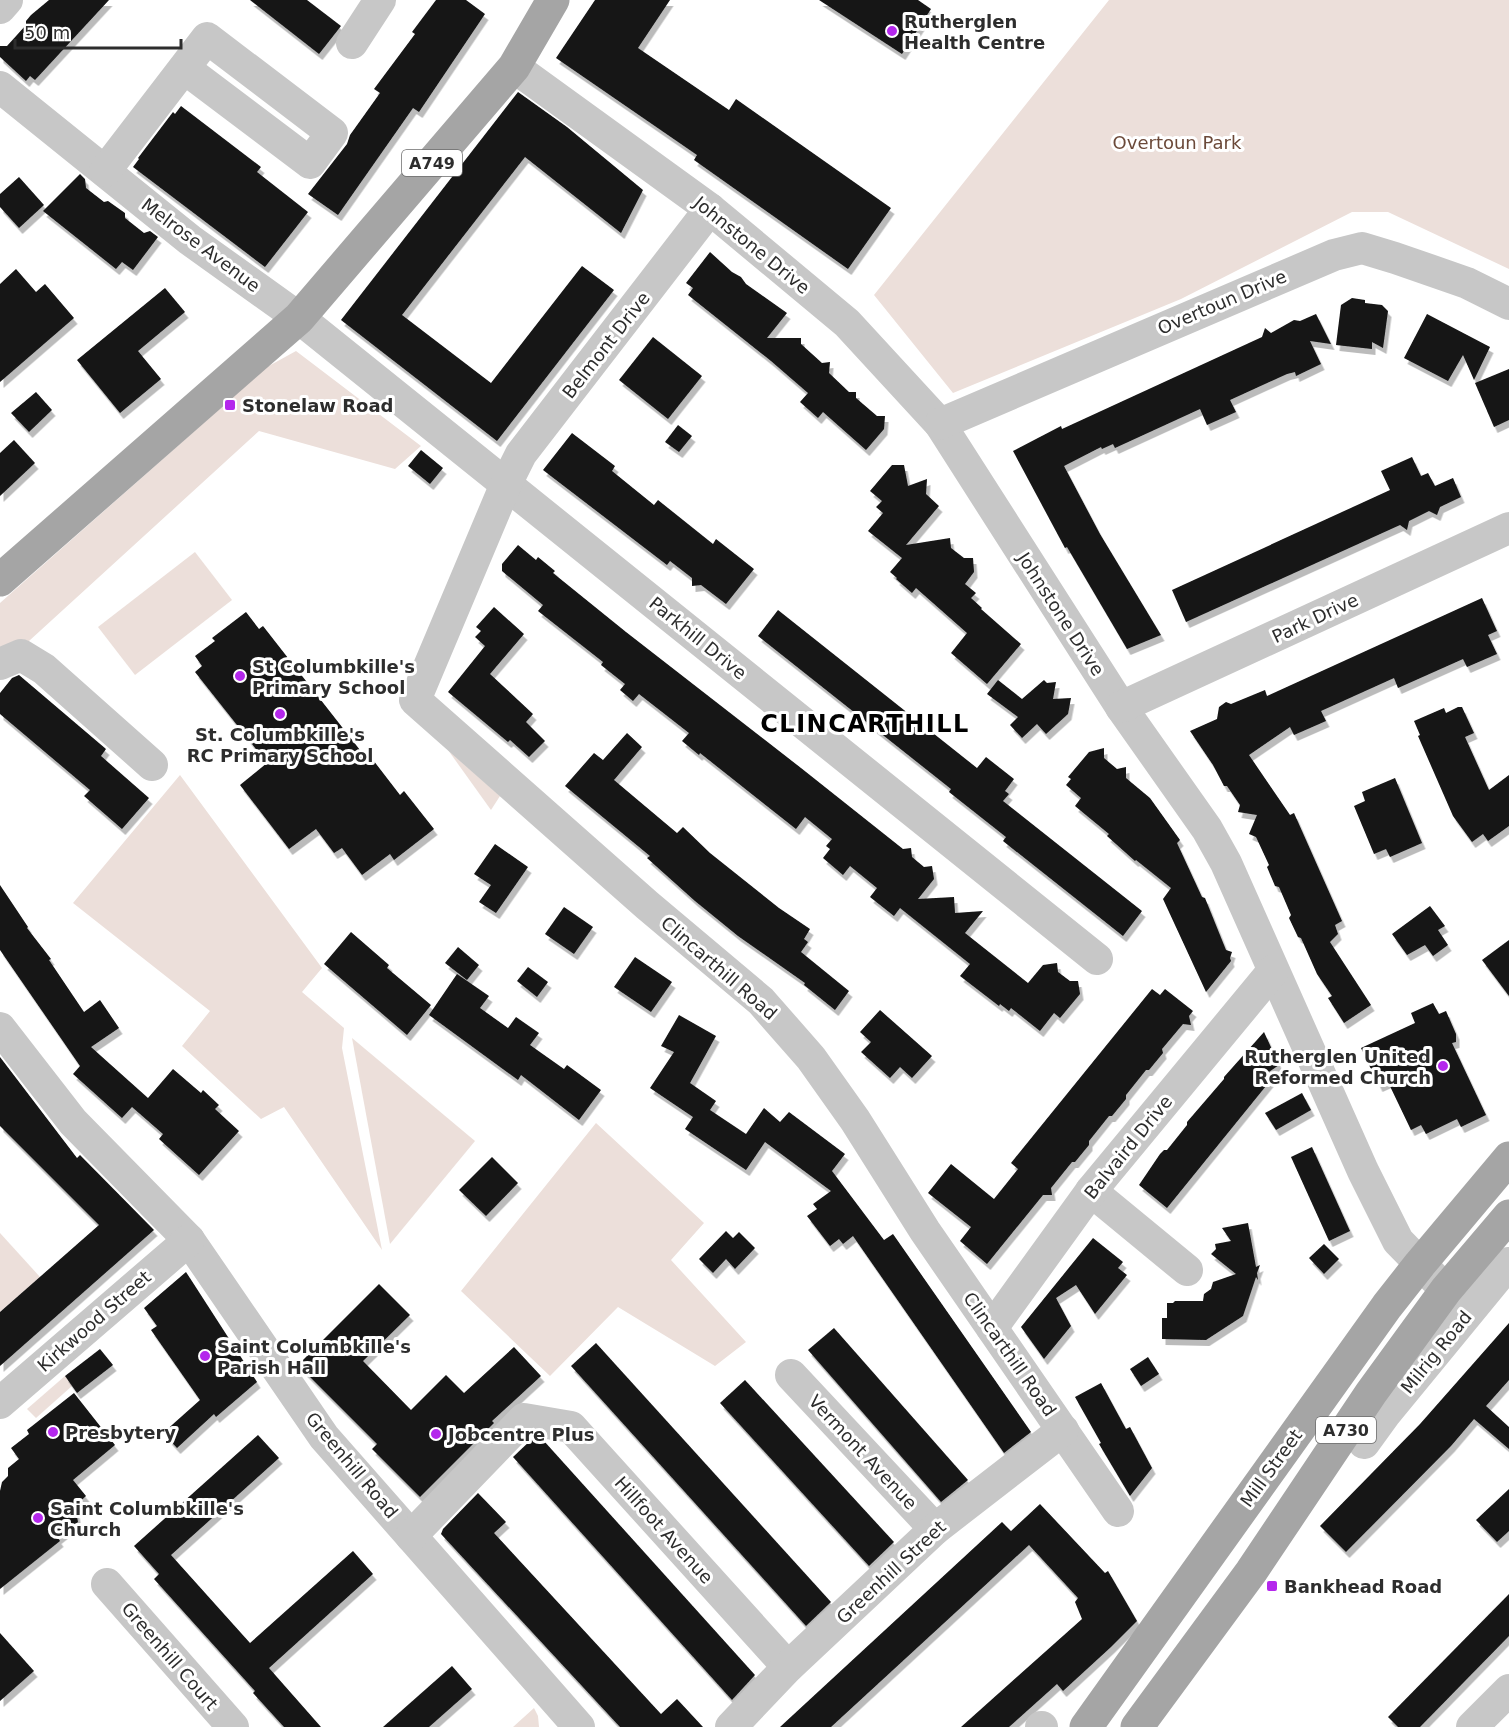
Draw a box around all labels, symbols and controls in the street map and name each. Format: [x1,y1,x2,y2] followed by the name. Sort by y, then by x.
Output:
[904,11,1045,53] place label: Rutherglen Health Centre
[15,12,182,50] scale bar
[24,22,70,43] text: 50 m
[885,24,899,38] marker: Rutherglen Health Centre
[1113,132,1242,153] park label: Overtoun Park
[402,150,462,176] road number: A749
[689,191,814,298] street label: Johnstone Drive
[138,194,264,296] street label: Melrose Avenue
[1154,265,1290,339] street label: Overtoun Drive
[558,288,654,402] street label: Belmont Drive
[242,395,393,416] place label: Stonelaw Road
[223,398,237,412] marker: Stonelaw Road
[1013,548,1109,680] street label: Johnstone Drive
[1269,589,1361,647] street label: Park Drive
[645,592,751,684] street label: Parkhill Drive
[252,656,415,698] place label: St Columbkille's Primary School
[233,669,247,683] marker: St Columbkille's Primary School
[273,707,287,721] marker: St. Columbkille's RC Primary School
[760,710,970,738] district label: CLINCARTHILL
[187,724,373,766] place label: St. Columbkille's RC Primary School
[657,912,781,1024] street label: Clincarthill Road
[1244,1046,1431,1088] place label: Rutherglen United Reformed Church
[1436,1059,1450,1073] marker: Rutherglen United Reformed Church
[1080,1091,1176,1203] street label: Balvaird Drive
[33,1266,155,1376] street label: Kirkwood Street
[959,1288,1061,1420] street label: Clincarthill Road
[1396,1306,1476,1398] street label: Milrig Road
[217,1336,411,1378] place label: Saint Columbkille's Parish Hall
[198,1349,212,1363] marker: Saint Columbkille's Parish Hall
[805,1390,921,1514] street label: Vermont Avenue
[302,1408,402,1522] street label: Greenhill Road
[1316,1417,1376,1443] road number: A730
[65,1422,176,1443] place label: Presbytery
[446,1424,595,1445] place label: Jobcentre Plus
[46,1425,60,1439] marker: Presbytery
[1236,1425,1306,1511] street label: Mill Street
[429,1427,443,1441] marker: Jobcentre Plus
[611,1472,717,1588] street label: Hillfoot Avenue
[50,1498,244,1540] place label: Saint Columbkille's Church
[31,1511,45,1525] marker: Saint Columbkille's Church
[832,1516,950,1628] street label: Greenhill Street
[1284,1576,1442,1597] place label: Bankhead Road
[1265,1579,1279,1593] marker: Bankhead Road
[117,1598,223,1714] street label: Greenhill Court

